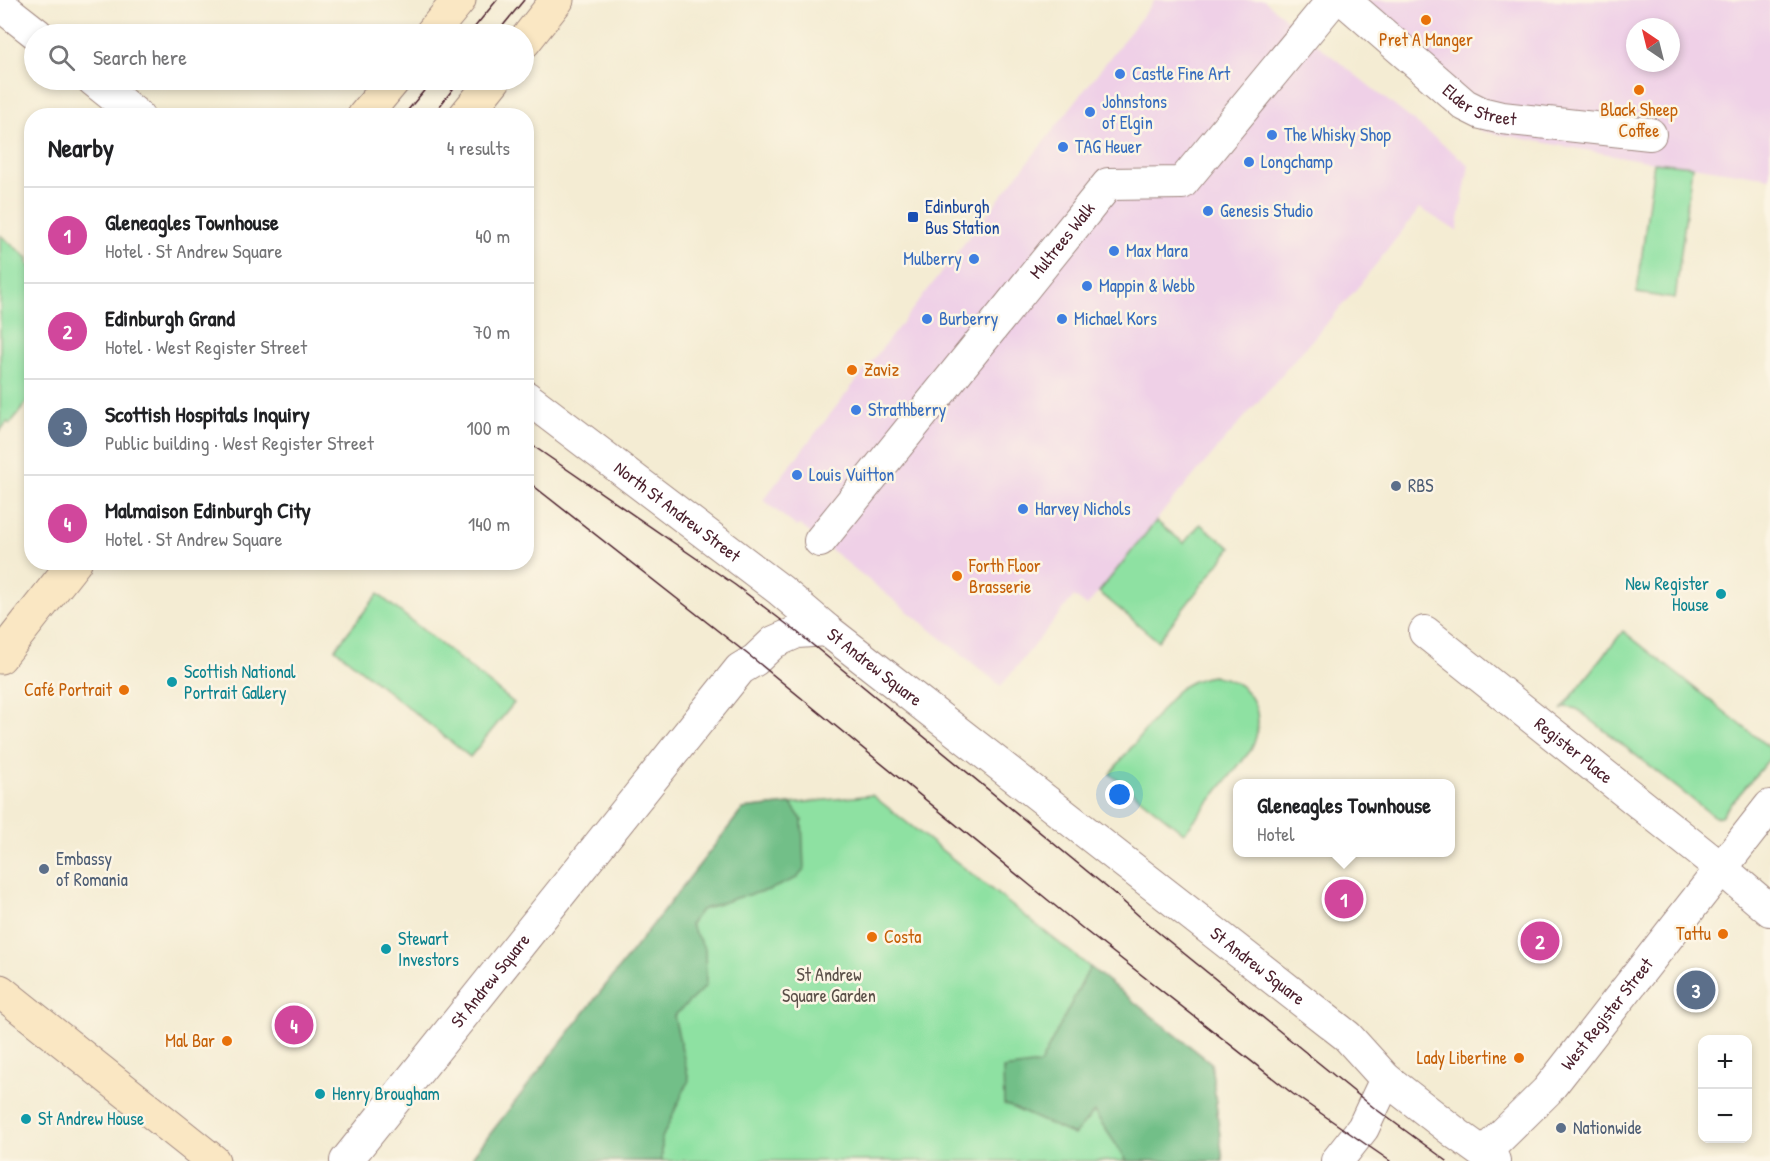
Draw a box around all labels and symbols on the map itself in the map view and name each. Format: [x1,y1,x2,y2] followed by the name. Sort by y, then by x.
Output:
[1419,13,1433,27] marker: Pret A Manger
[1626,18,1680,72] north arrow
[1379,27,1473,52] place label: Pret A Manger
[1132,61,1231,86] place label: Castle Fine Art
[1113,67,1127,81] marker: Castle Fine Art
[1437,78,1518,132] street label: Elder Street
[1632,83,1646,97] marker: Black Sheep Coffee
[1102,89,1167,135] place label: Johnstons of Elgin
[1600,97,1678,143] place label: Black Sheep Coffee
[1083,105,1097,119] marker: Johnstons of Elgin
[1284,122,1391,147] place label: The Whisky Shop
[1265,128,1279,142] marker: The Whisky Shop
[1075,134,1142,159] place label: TAG Heuer
[1056,140,1070,154] marker: TAG Heuer
[1261,149,1333,174] place label: Longchamp
[1242,155,1256,169] marker: Longchamp
[925,194,1000,240] place label: Edinburgh Bus Station
[1023,196,1101,284] street label: Multrees Walk
[1220,198,1313,223] place label: Genesis Studio
[1201,204,1215,218] marker: Genesis Studio
[906,210,920,224] marker: Edinburgh Bus Station
[1126,238,1188,263] place label: Max Mara
[1107,244,1121,258] marker: Max Mara
[903,246,962,271] place label: Mulberry
[967,252,981,266] marker: Mulberry
[1099,273,1195,298] place label: Mappin & Webb
[1080,279,1094,293] marker: Mappin & Webb
[939,306,999,331] place label: Burberry
[1074,306,1157,331] place label: Michael Kors
[920,312,934,326] marker: Burberry
[1055,312,1069,326] marker: Michael Kors
[864,357,899,382] place label: Zaviz
[845,363,859,377] marker: Zaviz
[868,397,947,422] place label: Strathberry
[849,403,863,417] marker: Strathberry
[609,455,747,568] street label: North St Andrew Street
[809,462,894,487] place label: Louis Vuitton
[790,468,804,482] marker: Louis Vuitton
[1408,473,1434,498] place label: RBS
[1389,479,1403,493] marker: RBS
[1035,496,1131,521] place label: Harvey Nichols
[1016,502,1030,516] marker: Harvey Nichols
[968,553,1041,599] place label: Forth Floor Brasserie
[950,569,964,583] marker: Forth Floor Brasserie
[1625,571,1709,617] place label: New Register House
[1714,587,1728,601] marker: New Register House
[822,622,928,712] street label: St Andrew Square
[184,659,296,705] place label: Scottish National Portrait Gallery
[165,675,179,689] marker: Scottish National Portrait Gallery
[24,677,113,702] place label: Café Portrait
[117,683,131,697] marker: Café Portrait
[1529,711,1618,789] street label: Register Place
[1105,780,1134,809] your location
[56,846,128,892] place label: Embassy of Romania
[37,862,51,876] marker: Embassy of Romania
[1324,876,1364,922] pin: 1
[1520,918,1560,964] pin: 2
[1205,921,1311,1011] street label: St Andrew Square
[1676,921,1711,946] place label: Tattu
[884,924,921,949] place label: Costa
[398,926,459,972] place label: Stewart Investors
[1716,927,1730,941] marker: Tattu
[445,928,535,1033] street label: St Andrew Square
[865,930,879,944] marker: Costa
[379,942,393,956] marker: Stewart Investors
[1555,952,1659,1075] street label: West Register Street
[782,962,876,1008] park label: St Andrew Square Garden
[1676,968,1716,1012] pin: 3
[274,1002,314,1048] pin: 4
[165,1028,215,1053] place label: Mal Bar
[220,1034,234,1048] marker: Mal Bar
[1417,1045,1507,1070] place label: Lady Libertine
[1512,1051,1526,1065] marker: Lady Libertine
[332,1081,440,1106] place label: Henry Brougham
[313,1087,327,1101] marker: Henry Brougham
[38,1106,144,1131] place label: St Andrew House
[19,1112,33,1126] marker: St Andrew House
[1573,1115,1642,1140] place label: Nationwide
[1554,1121,1568,1135] marker: Nationwide

